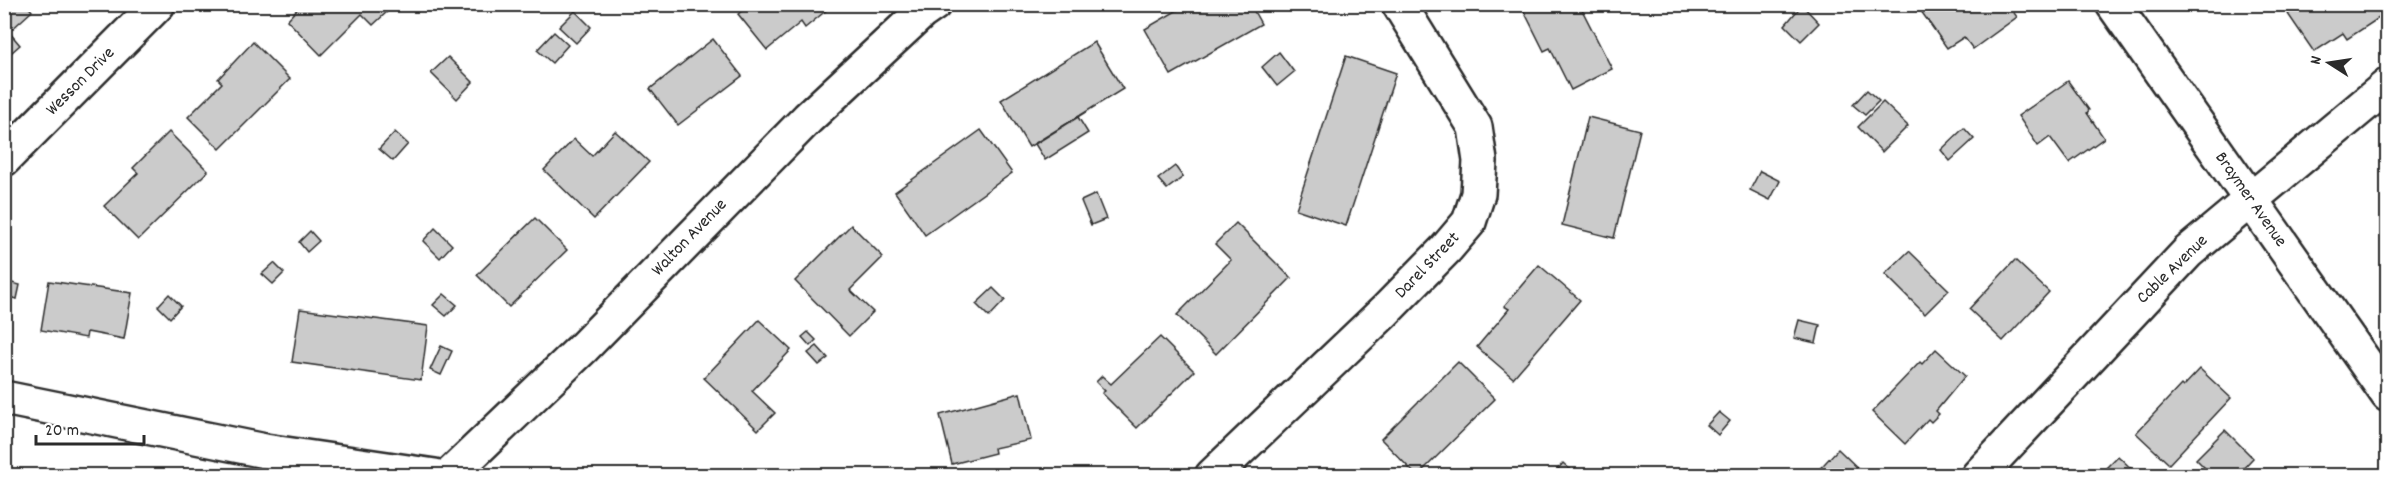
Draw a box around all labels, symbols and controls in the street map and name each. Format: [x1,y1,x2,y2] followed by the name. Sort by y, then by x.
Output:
[2299,33,2359,93] north arrow
[41,42,121,122] street label: Wesson Drive
[2305,54,2329,67] text: N
[2208,147,2292,253] street label: Braymer Avenue
[646,194,734,282] street label: Walton Avenue
[1390,227,1467,305] street label: Darel Street
[2132,229,2214,310] street label: Cable Avenue
[36,408,144,446] scale bar
[45,419,79,444] text: 20 m

